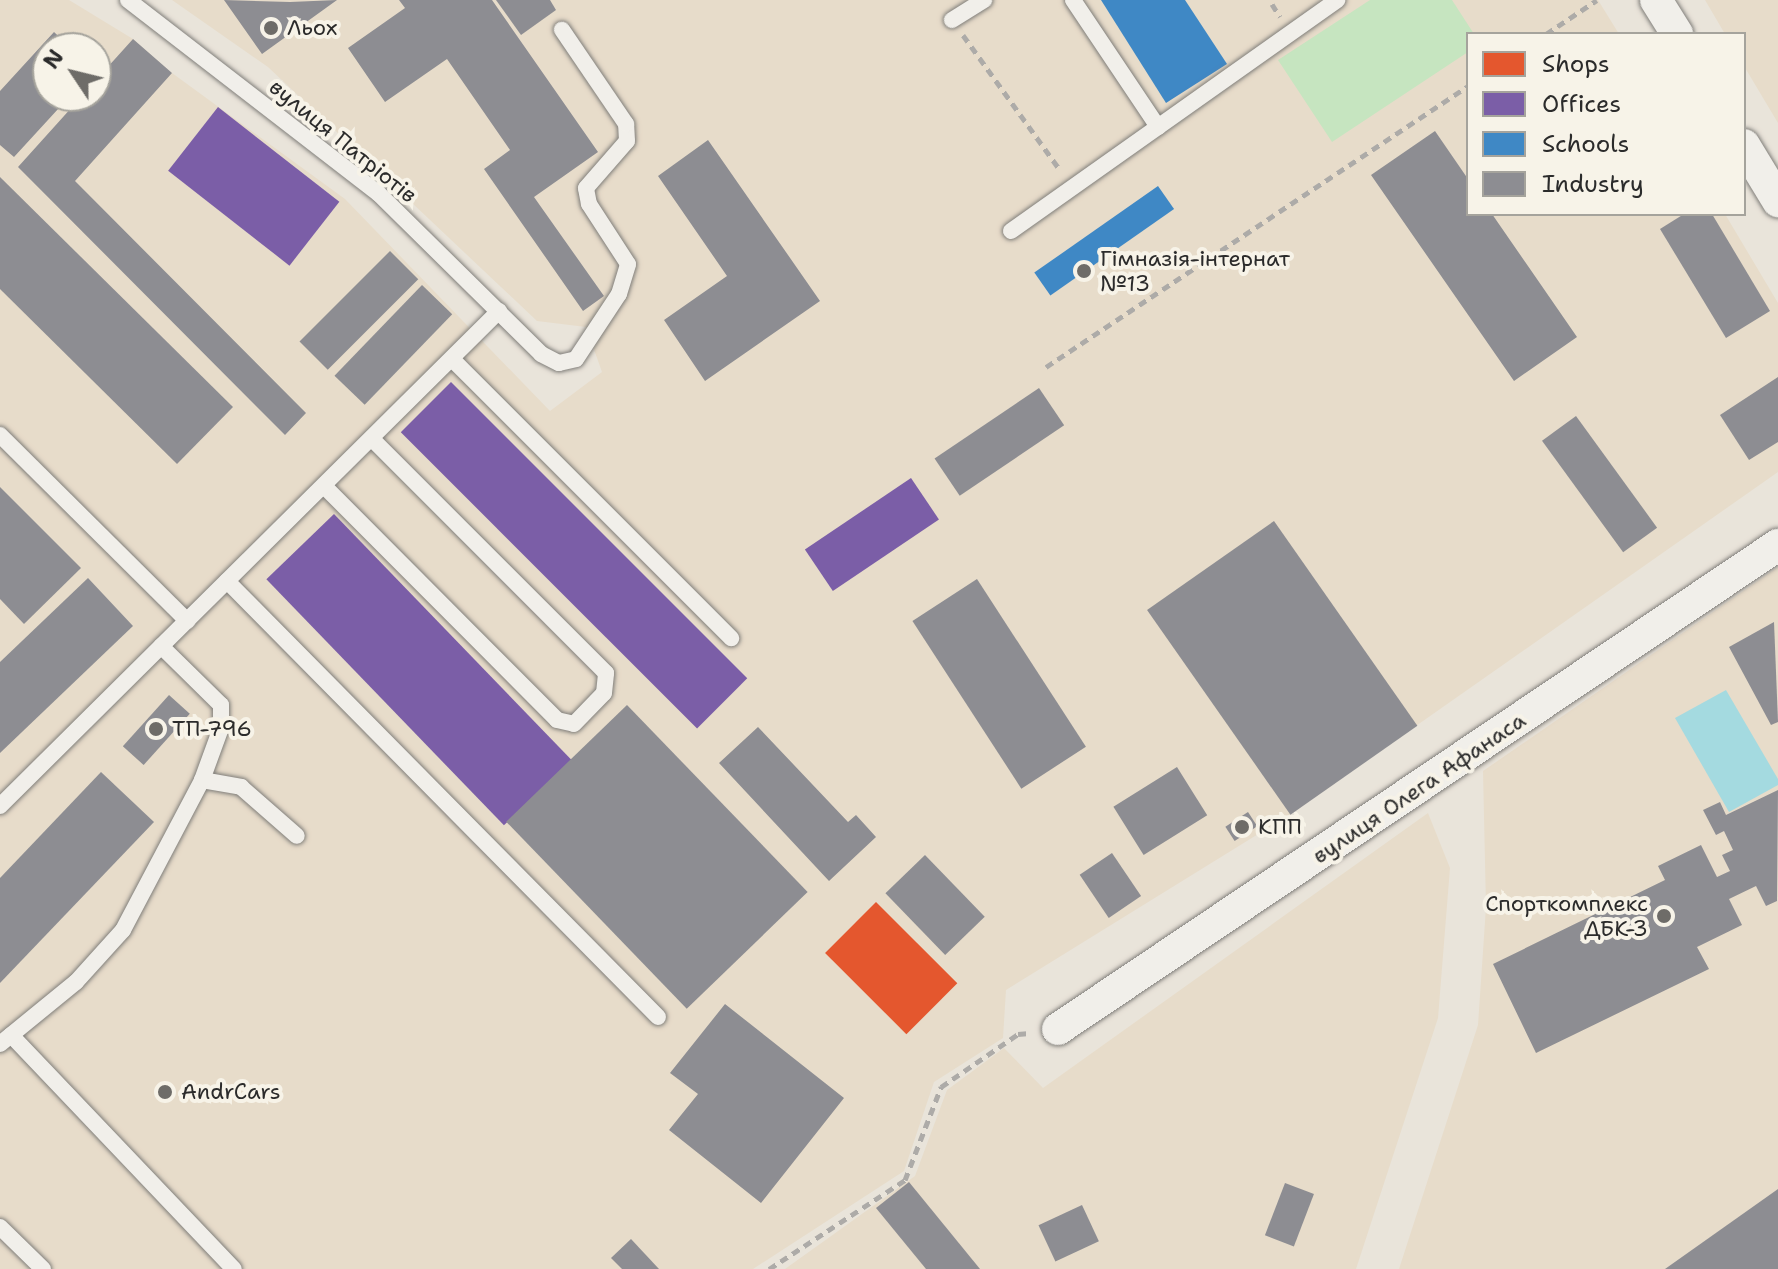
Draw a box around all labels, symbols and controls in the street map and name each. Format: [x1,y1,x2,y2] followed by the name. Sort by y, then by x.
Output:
[287,15,337,41] place label: Льох
[262,19,280,37] marker: Льох
[32,32,112,112] north arrow
[1466,32,1746,216] legend
[37,44,70,75] text: N
[1542,48,1610,80] text: Shops
[264,74,422,208] street label: вулиця Патріотів
[1542,88,1621,120] text: Offices
[1542,128,1629,160] text: Schools
[1542,168,1644,200] text: Industry
[1100,245,1290,296] place label: Гімназія-інтернат №13
[1075,262,1093,280] marker: Гімназія-інтернат №13
[1308,707,1530,869] street label: вулиця Олега Афанаса
[172,716,252,742] place label: ТП-796
[147,720,165,738] marker: ТП-796
[1258,814,1302,840] place label: КПП
[1233,818,1251,836] marker: КПП
[1485,890,1648,942] place label: Спорткомплекс ДБК-3
[1655,907,1673,925] marker: Спорткомплекс ДБК-3
[181,1079,281,1105] place label: AndrCars
[156,1083,174,1101] marker: AndrCars

